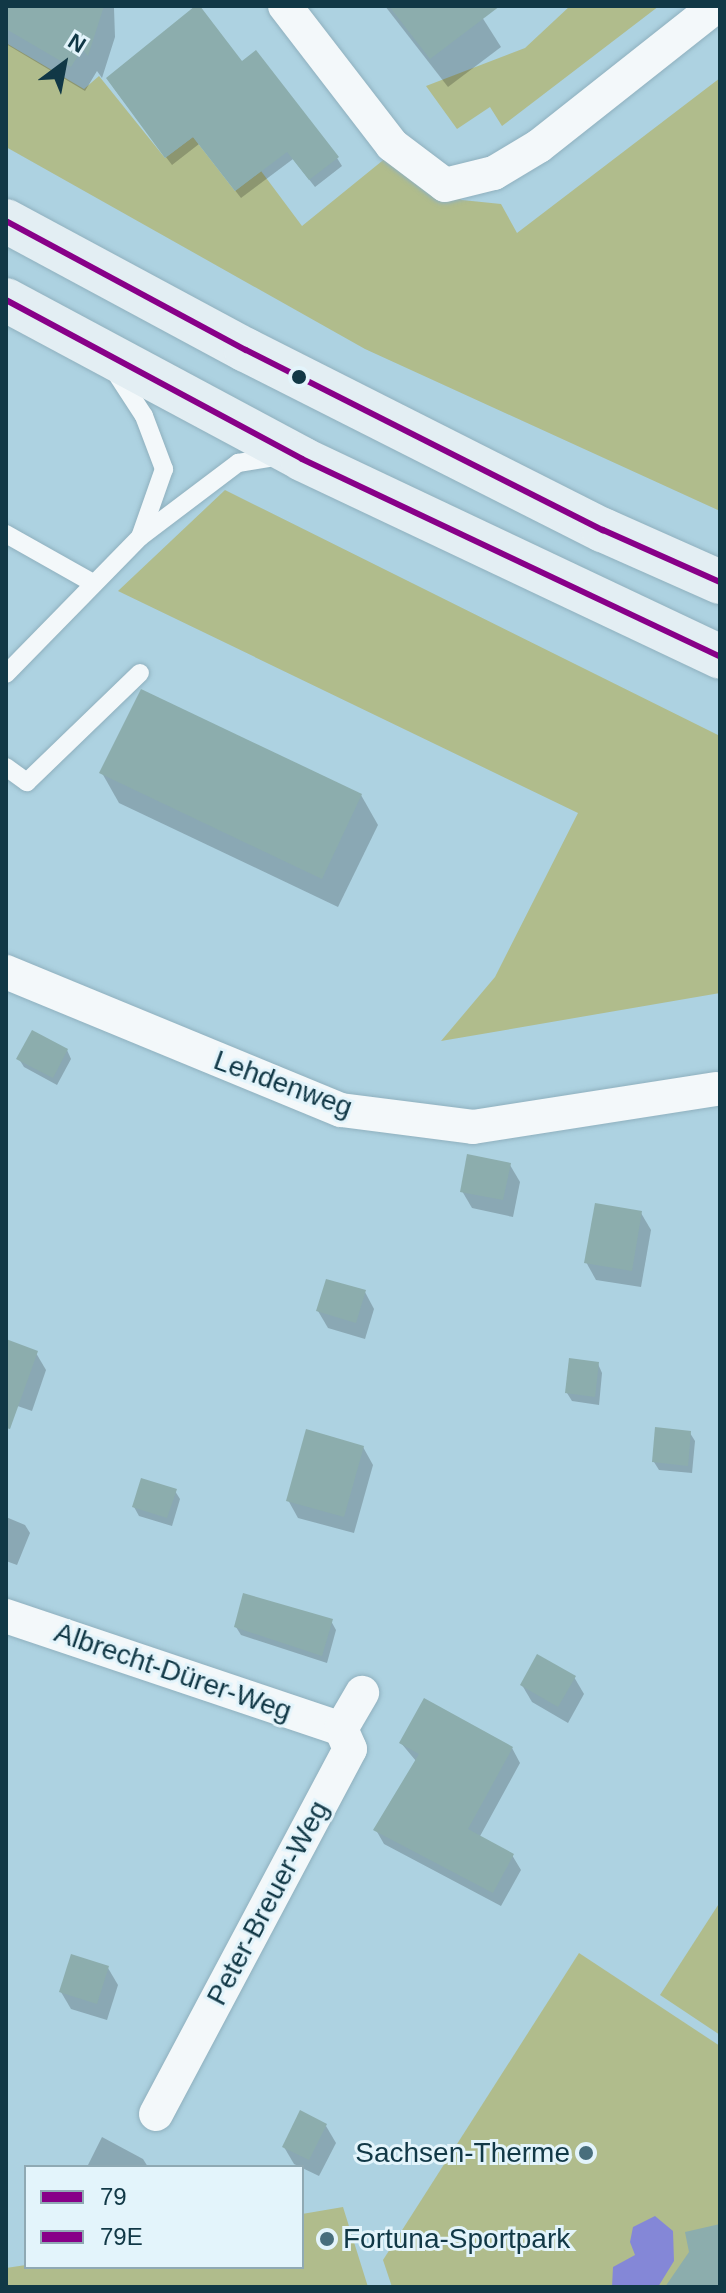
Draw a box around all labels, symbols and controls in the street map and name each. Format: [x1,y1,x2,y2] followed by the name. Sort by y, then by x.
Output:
[24,24,104,104] north arrow
[64,28,90,58] text: N
[291,369,307,385] unlabelled marker
[209,1043,357,1125] street label: Lehdenweg
[50,1616,296,1728] street label: Albrecht-Dürer-Weg
[200,1795,336,2011] street label: Peter-Breuer-Weg
[355,2136,570,2170] place label: Sachsen-Therme
[577,2144,595,2162] marker: Sachsen-Therme
[24,2165,304,2269] legend
[100,2183,127,2210] text: 79
[343,2222,570,2256] place label: Fortuna-Sportpark
[100,2223,143,2250] text: 79E
[318,2230,336,2248] marker: Fortuna-Sportpark

